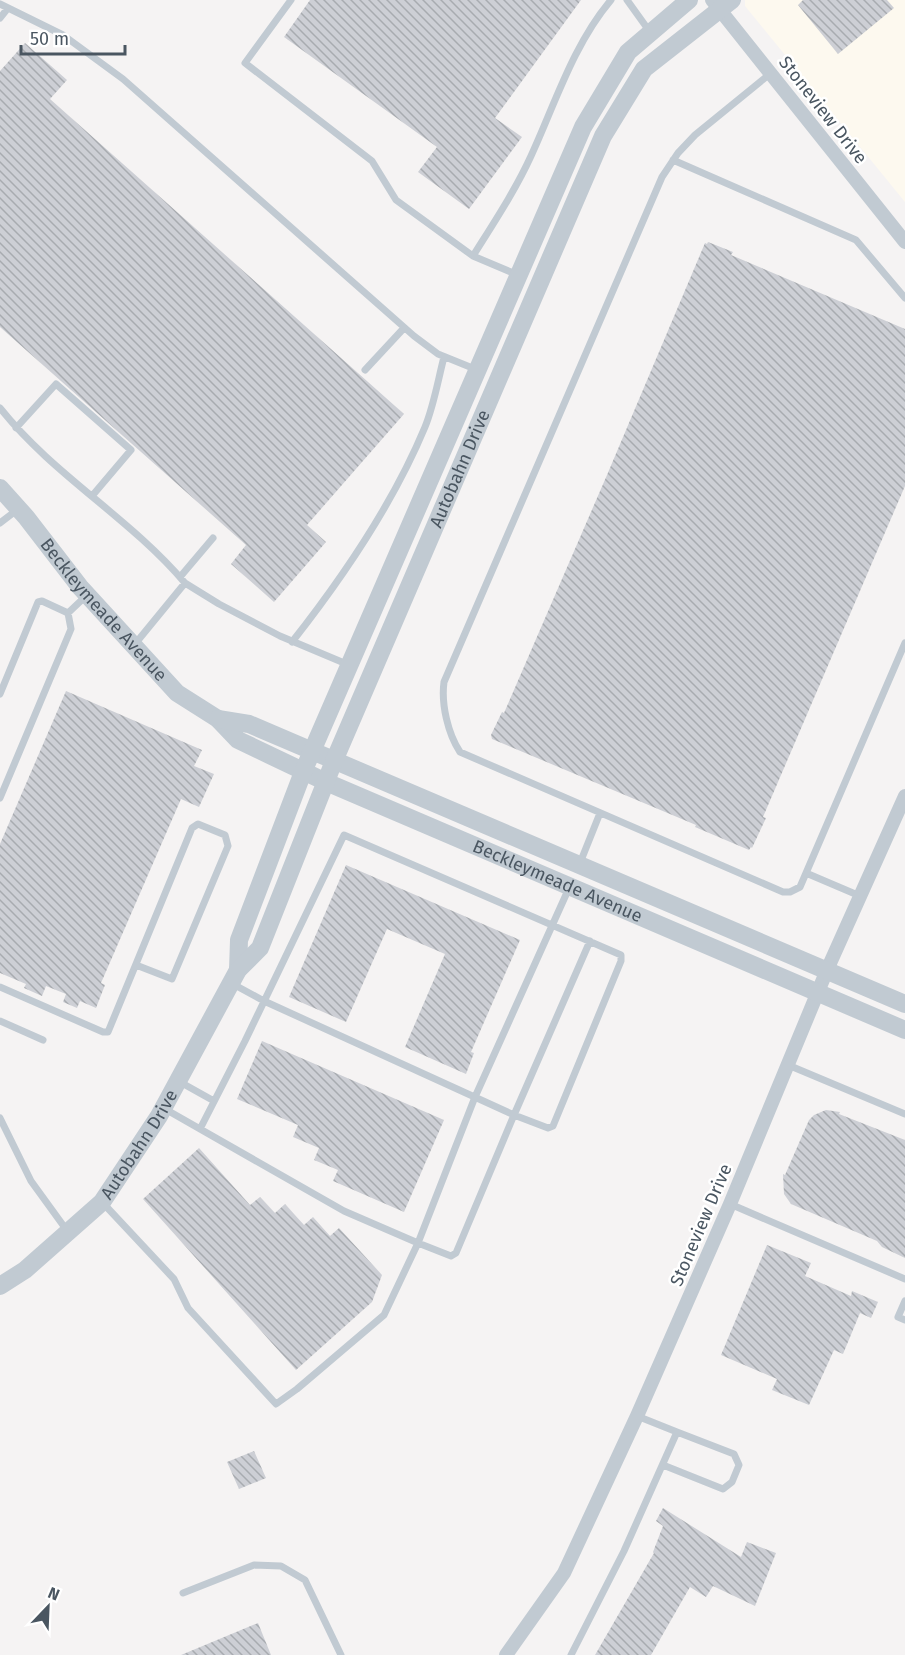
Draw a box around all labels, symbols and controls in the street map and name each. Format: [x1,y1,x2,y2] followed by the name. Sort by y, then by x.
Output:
[21,18,124,56] scale bar
[30,28,69,50] text: 50 m
[774,52,872,168] street label: Stoneview Drive
[425,407,495,531] street label: Autobahn Drive
[36,534,172,686] street label: Beckleymeade Avenue
[469,835,646,927] street label: Beckleymeade Avenue
[96,1086,182,1203] street label: Autobahn Drive
[665,1161,737,1289] street label: Stoneview Drive
[18,1577,78,1637] north arrow
[45,1583,62,1604] text: N

